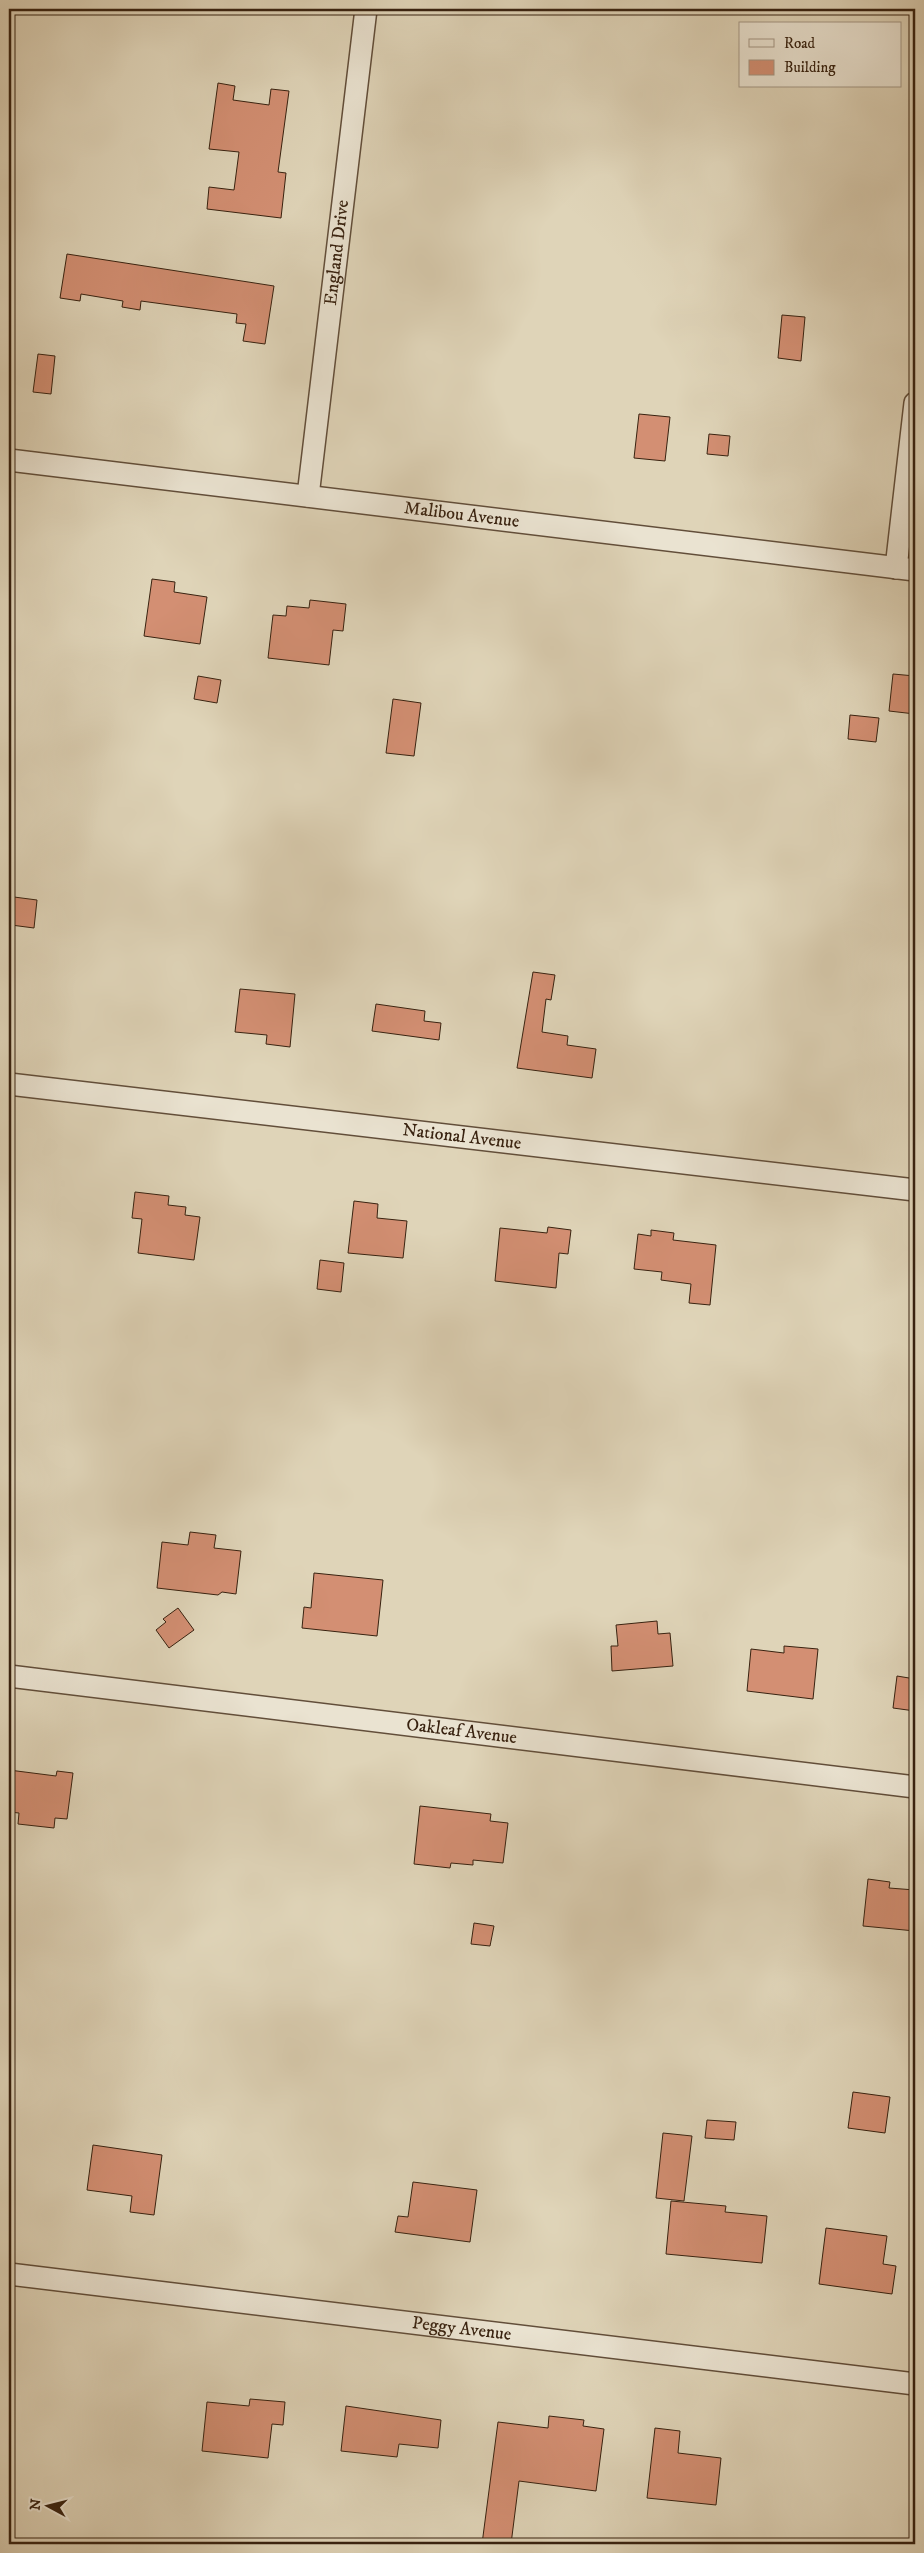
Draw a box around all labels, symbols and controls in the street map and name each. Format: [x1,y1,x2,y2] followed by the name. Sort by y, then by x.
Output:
[739,22,902,88] legend
[784,34,816,53] text: Road
[784,58,836,77] text: Building
[320,199,354,307] street label: England Drive
[403,497,521,533] street label: Malibou Avenue
[401,1119,523,1155] street label: National Avenue
[405,1714,518,1749] street label: Oakleaf Avenue
[411,2312,513,2346] street label: Peggy Avenue
[22,2480,72,2530] north arrow
[26,2497,46,2511] text: N

